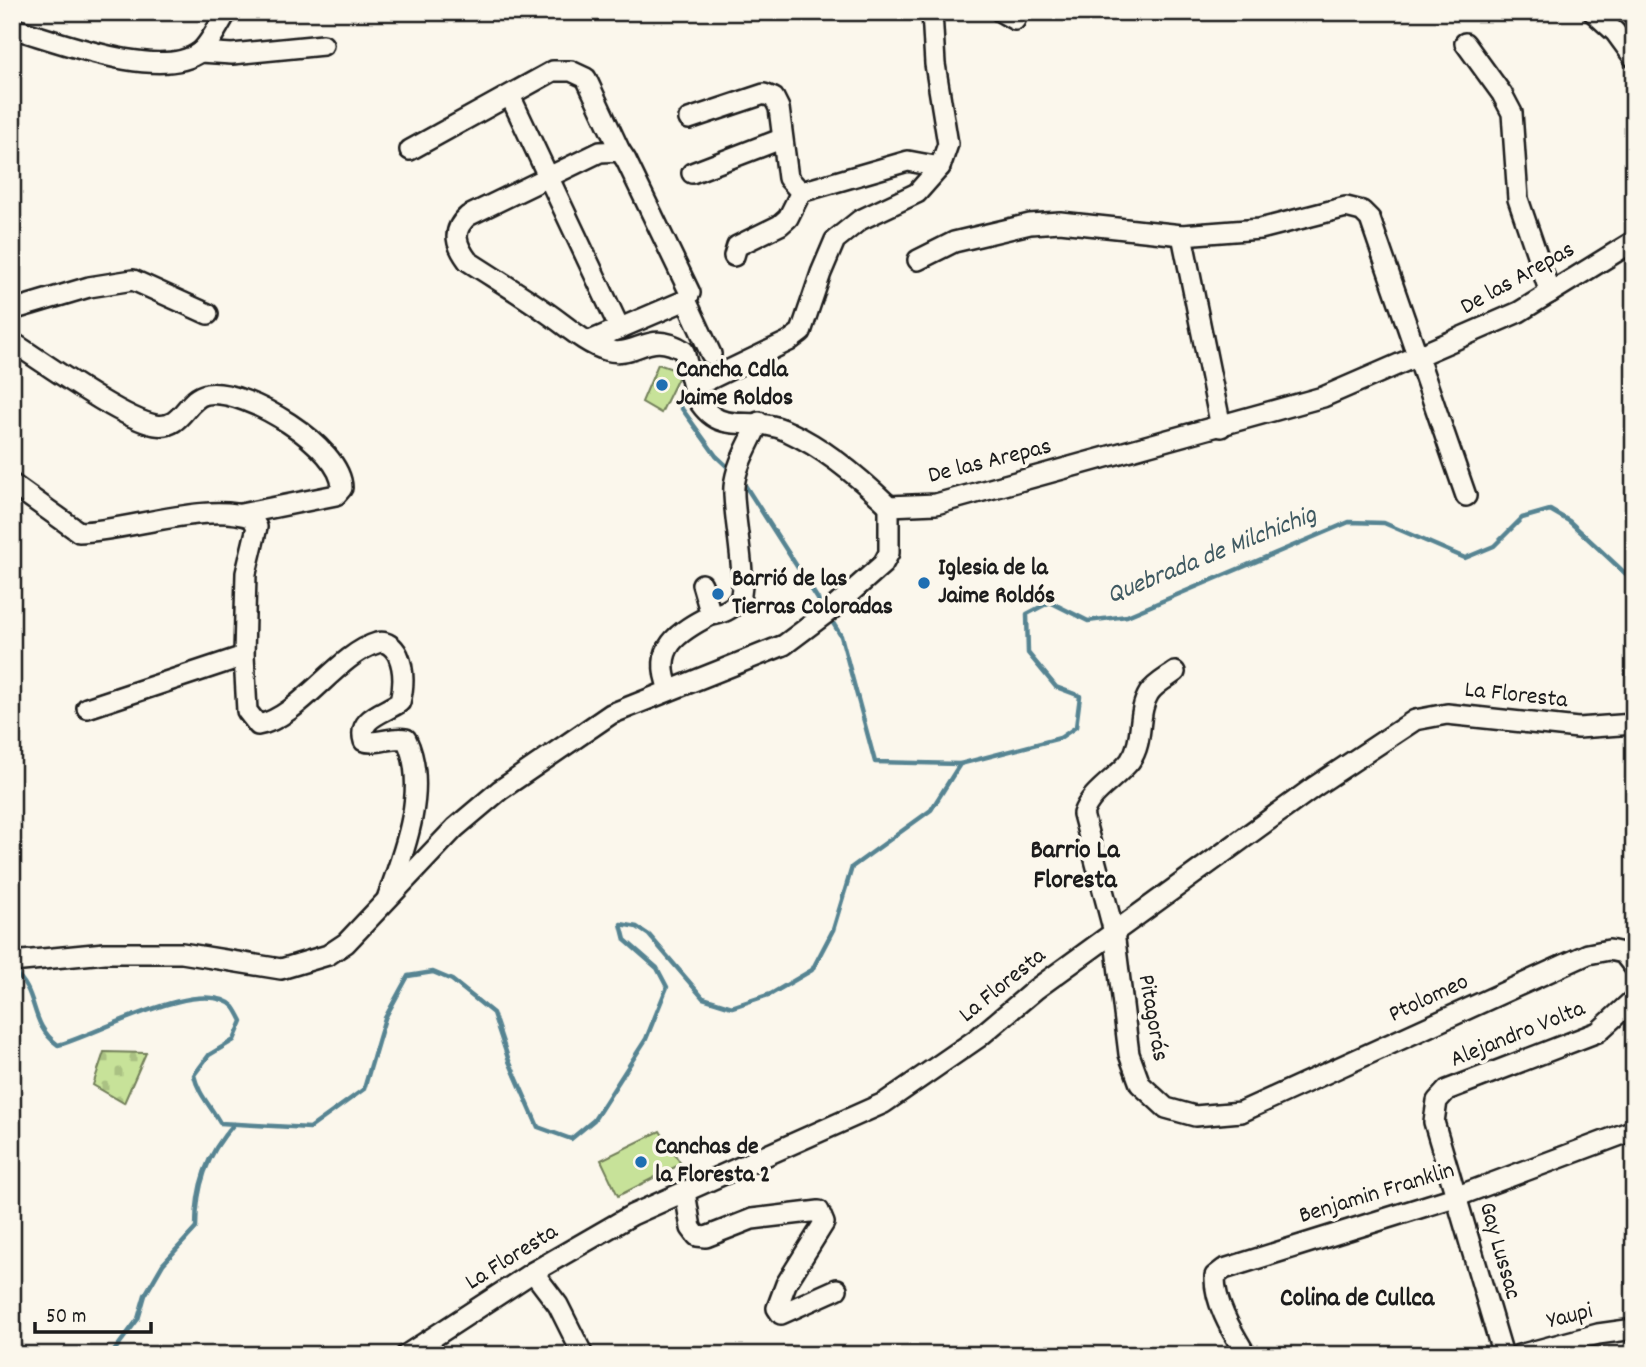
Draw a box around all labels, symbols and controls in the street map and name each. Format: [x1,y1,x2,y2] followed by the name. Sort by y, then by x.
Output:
[1455,234,1581,324] street label: De las Arepas
[676,354,793,416] place label: Cancha Cdla Jaime Roldos
[654,377,670,393] marker: Cancha Cdla Jaime Roldos
[925,430,1055,494] street label: De las Arepas
[1102,497,1324,615] water label: Quebrada de Milchichig
[938,552,1055,614] place label: Iglesia de la Jaime Roldós
[732,563,893,625] place label: Barrió de las Tierras Coloradas
[916,575,932,591] marker: Iglesia de la Jaime Roldós
[710,586,726,602] marker: Barrió de las Tierras Coloradas
[1463,674,1570,718] street label: La Floresta
[1031,833,1120,900] district label: Barrio La Floresta
[952,940,1054,1032] street label: La Floresta
[1383,966,1475,1032] street label: Ptolomeo
[1128,972,1176,1064] street label: Pitagorás
[1446,992,1591,1077] street label: Alejandro Volta
[655,1131,770,1193] place label: Canchas de la Floresta 2
[633,1154,649,1170] marker: Canchas de la Floresta 2
[1295,1154,1459,1234] street label: Benjamin Franklin
[1469,1198,1529,1304] street label: Gay Lussac
[459,1216,565,1300] street label: La Floresta
[1280,1281,1435,1318] district label: Colina de Cullca
[35,1290,150,1334] scale bar
[1544,1295,1596,1339] street label: Yaupi
[46,1303,86,1333] text: 50 m

